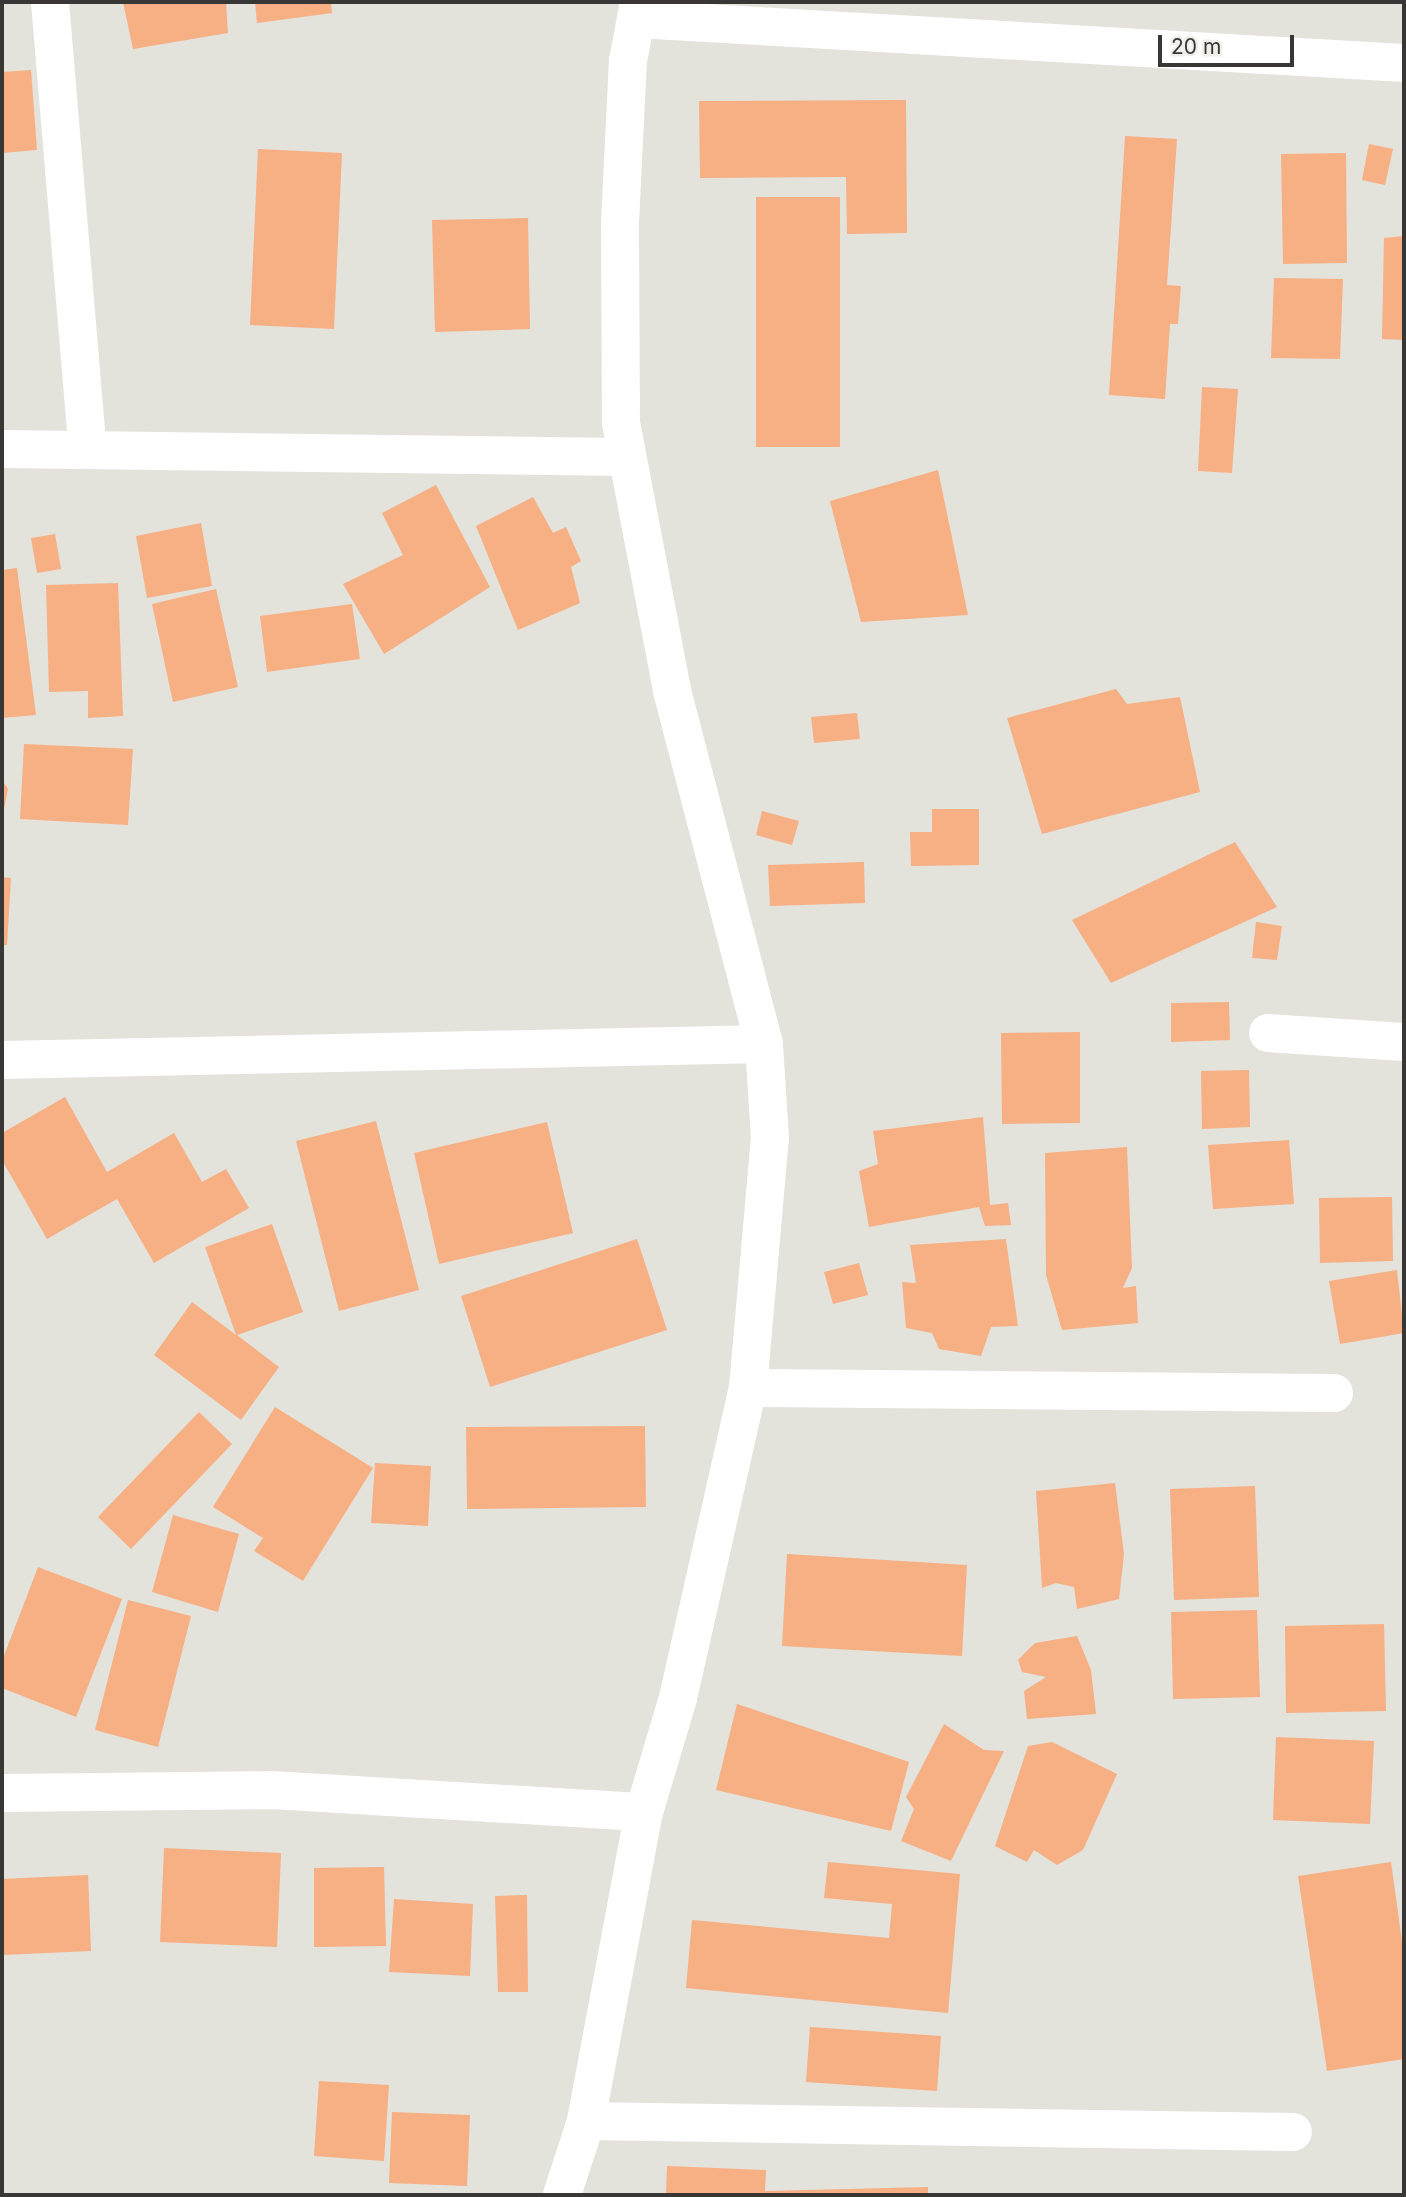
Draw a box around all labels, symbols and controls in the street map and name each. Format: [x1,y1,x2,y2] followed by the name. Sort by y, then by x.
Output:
[1161,21,1298,65] scale bar
[1171,34,1221,59] text: 20 m

